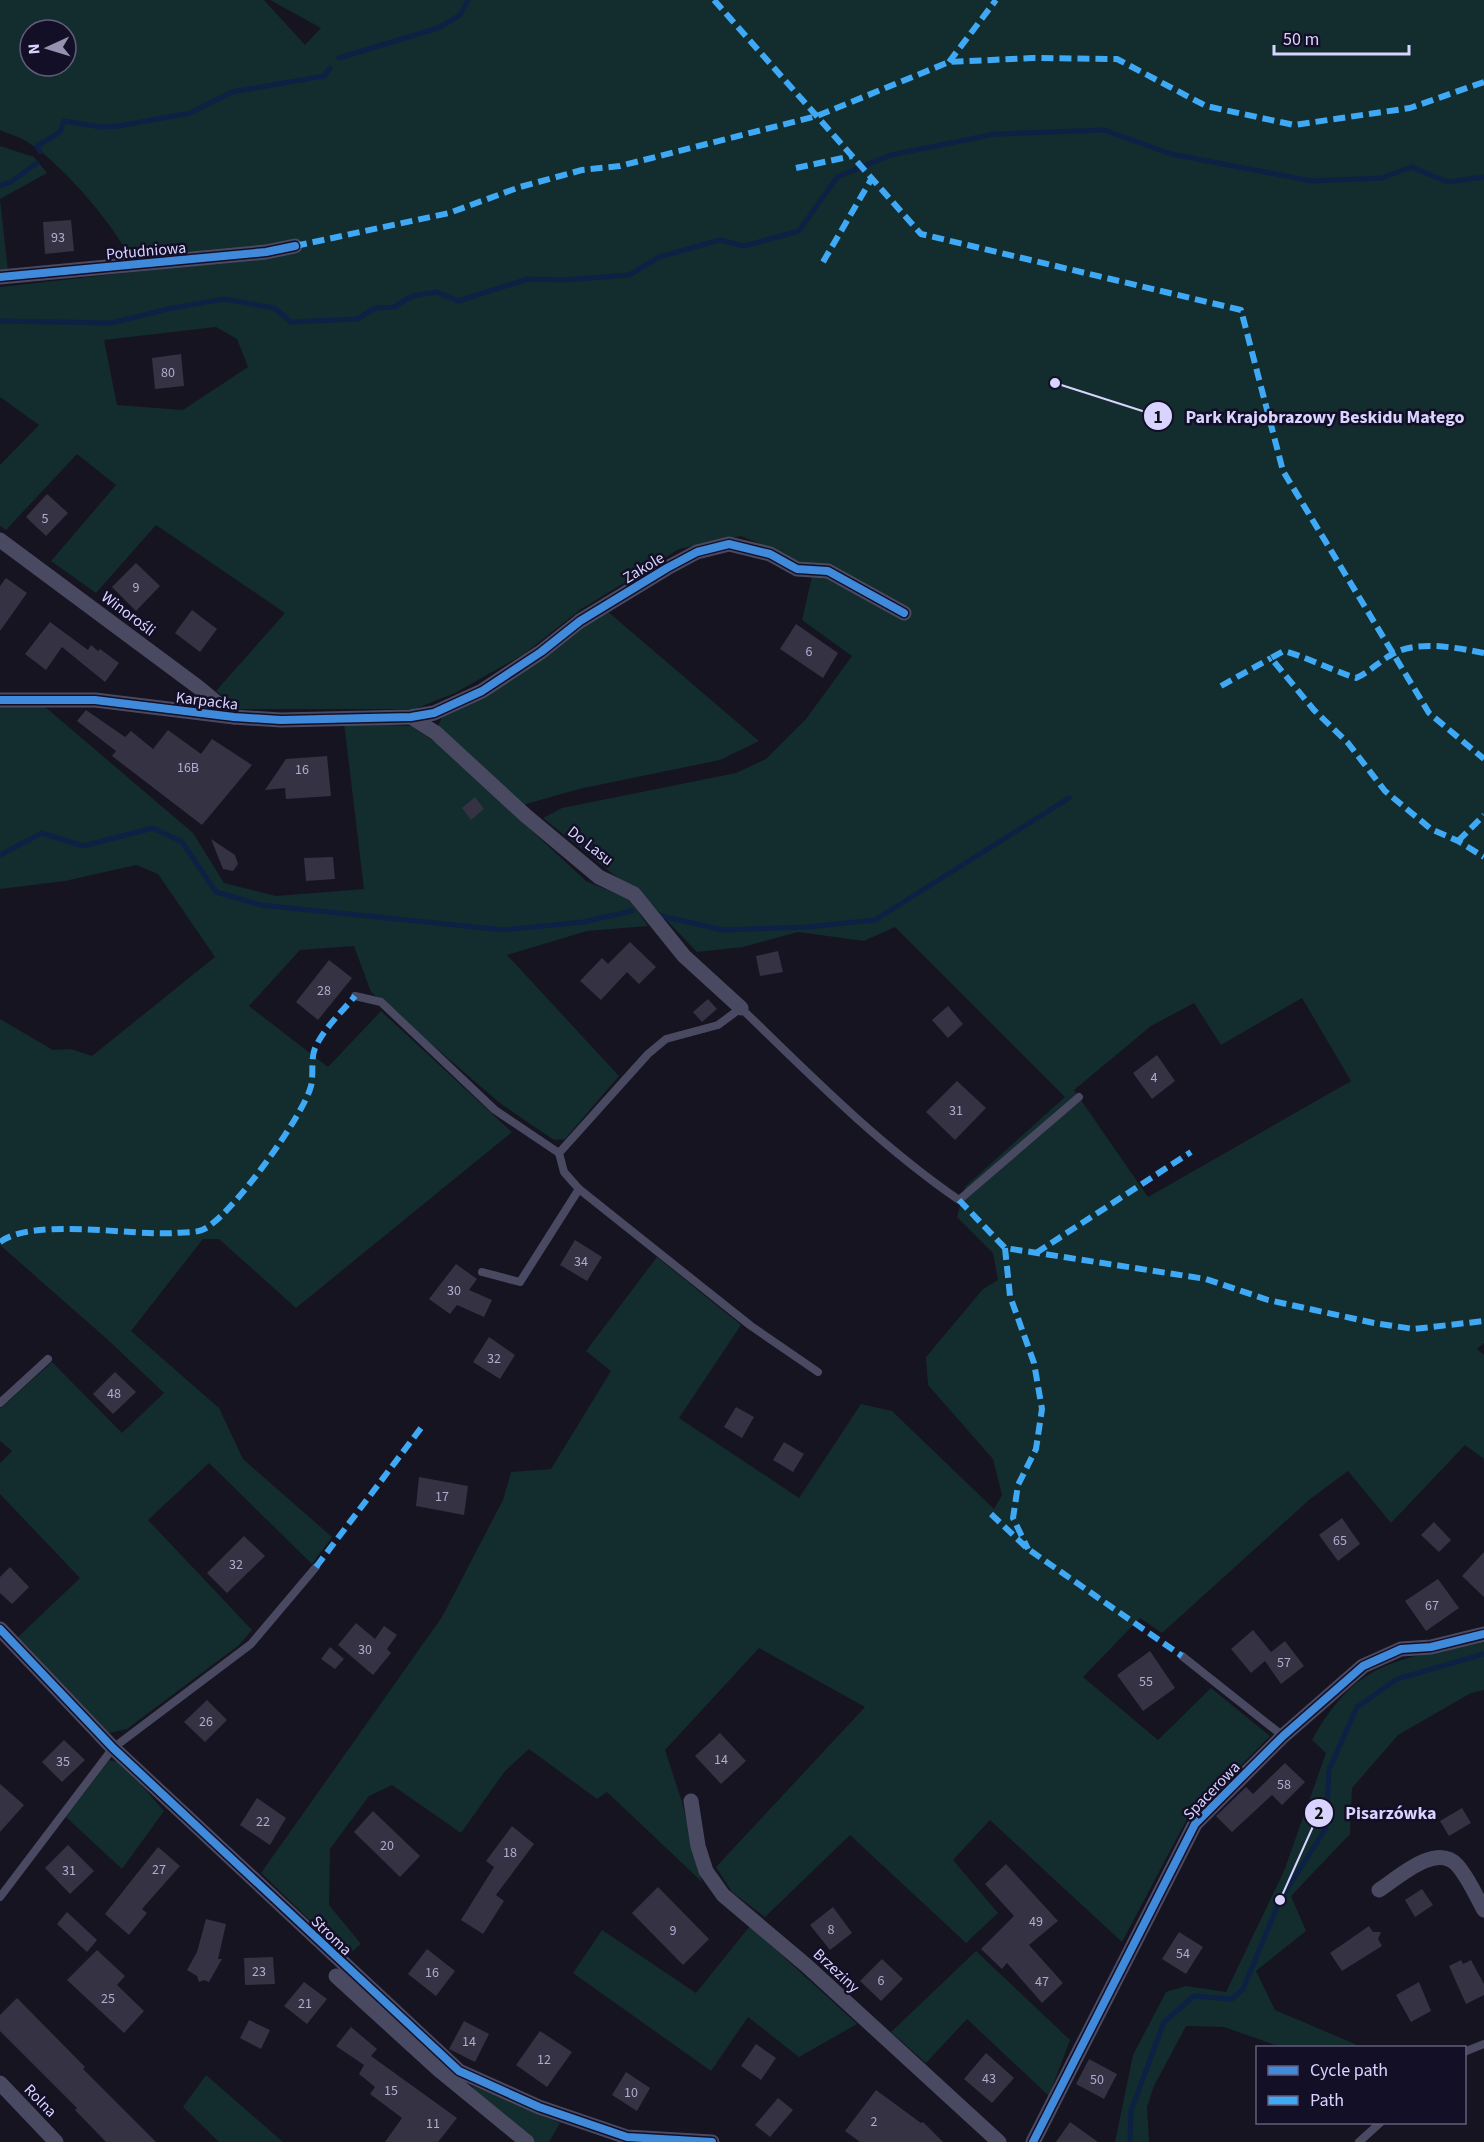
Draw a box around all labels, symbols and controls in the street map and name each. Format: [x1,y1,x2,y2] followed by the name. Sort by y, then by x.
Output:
[18,18,78,78] north arrow
[1274,18,1409,56] scale bar
[1283,27,1319,52] text: 50 m
[23,43,45,55] text: N
[51,228,65,248] house number: 93
[105,237,187,265] street label: Południowa
[161,363,175,383] house number: 80
[1143,398,1476,434] callout: Park Krajobrazowy Beskidu Małego
[1153,405,1163,430] text: 1
[1185,405,1465,430] text: Park Krajobrazowy Beskidu Małego
[42,509,49,529] house number: 5
[619,547,668,589] street label: Zakole
[133,578,140,598] house number: 9
[97,586,160,641] street label: Winorośli
[806,642,813,662] house number: 6
[174,686,239,716] street label: Karpacka
[177,758,199,778] house number: 16B
[295,760,309,780] house number: 16
[563,821,618,871] street label: Do Lasu
[317,981,331,1001] house number: 28
[1151,1068,1158,1088] house number: 4
[949,1101,963,1121] house number: 31
[574,1252,588,1272] house number: 34
[447,1281,461,1301] house number: 30
[487,1349,501,1369] house number: 32
[107,1384,121,1404] house number: 48
[435,1487,449,1507] house number: 17
[1333,1531,1347,1551] house number: 65
[229,1555,243,1575] house number: 32
[1425,1596,1439,1616] house number: 67
[358,1640,372,1660] house number: 30
[1277,1653,1291,1673] house number: 57
[1139,1672,1153,1692] house number: 55
[199,1712,213,1732] house number: 26
[714,1750,728,1770] house number: 14
[56,1752,70,1772] house number: 35
[1178,1757,1245,1825] street label: Spacerowa
[1277,1775,1291,1795] house number: 58
[1304,1795,1449,1831] callout: Pisarzówka
[1314,1801,1324,1826] text: 2
[1345,1801,1437,1826] text: Pisarzówka
[256,1812,270,1832] house number: 22
[380,1836,394,1856] house number: 20
[503,1843,517,1863] house number: 18
[152,1860,166,1880] house number: 27
[62,1861,76,1881] house number: 31
[306,1911,357,1961] street label: Stroma
[1029,1912,1043,1932] house number: 49
[828,1920,835,1940] house number: 8
[670,1921,677,1941] house number: 9
[808,1943,865,1998] street label: Brzeziny
[1176,1944,1190,1964] house number: 54
[252,1962,266,1982] house number: 23
[425,1963,439,1983] house number: 16
[878,1971,885,1991] house number: 6
[1035,1972,1049,1992] house number: 47
[101,1989,115,2009] house number: 25
[298,1994,312,2014] house number: 21
[462,2032,476,2052] house number: 14
[1256,2046,1466,2124] legend
[537,2050,551,2070] house number: 12
[1310,2058,1388,2083] text: Cycle path
[982,2069,996,2089] house number: 43
[1090,2070,1104,2090] house number: 50
[19,2079,62,2122] street label: Rolna
[384,2081,398,2101] house number: 15
[624,2083,638,2103] house number: 10
[1310,2088,1344,2113] text: Path
[871,2112,878,2132] house number: 2
[426,2114,440,2134] house number: 11

